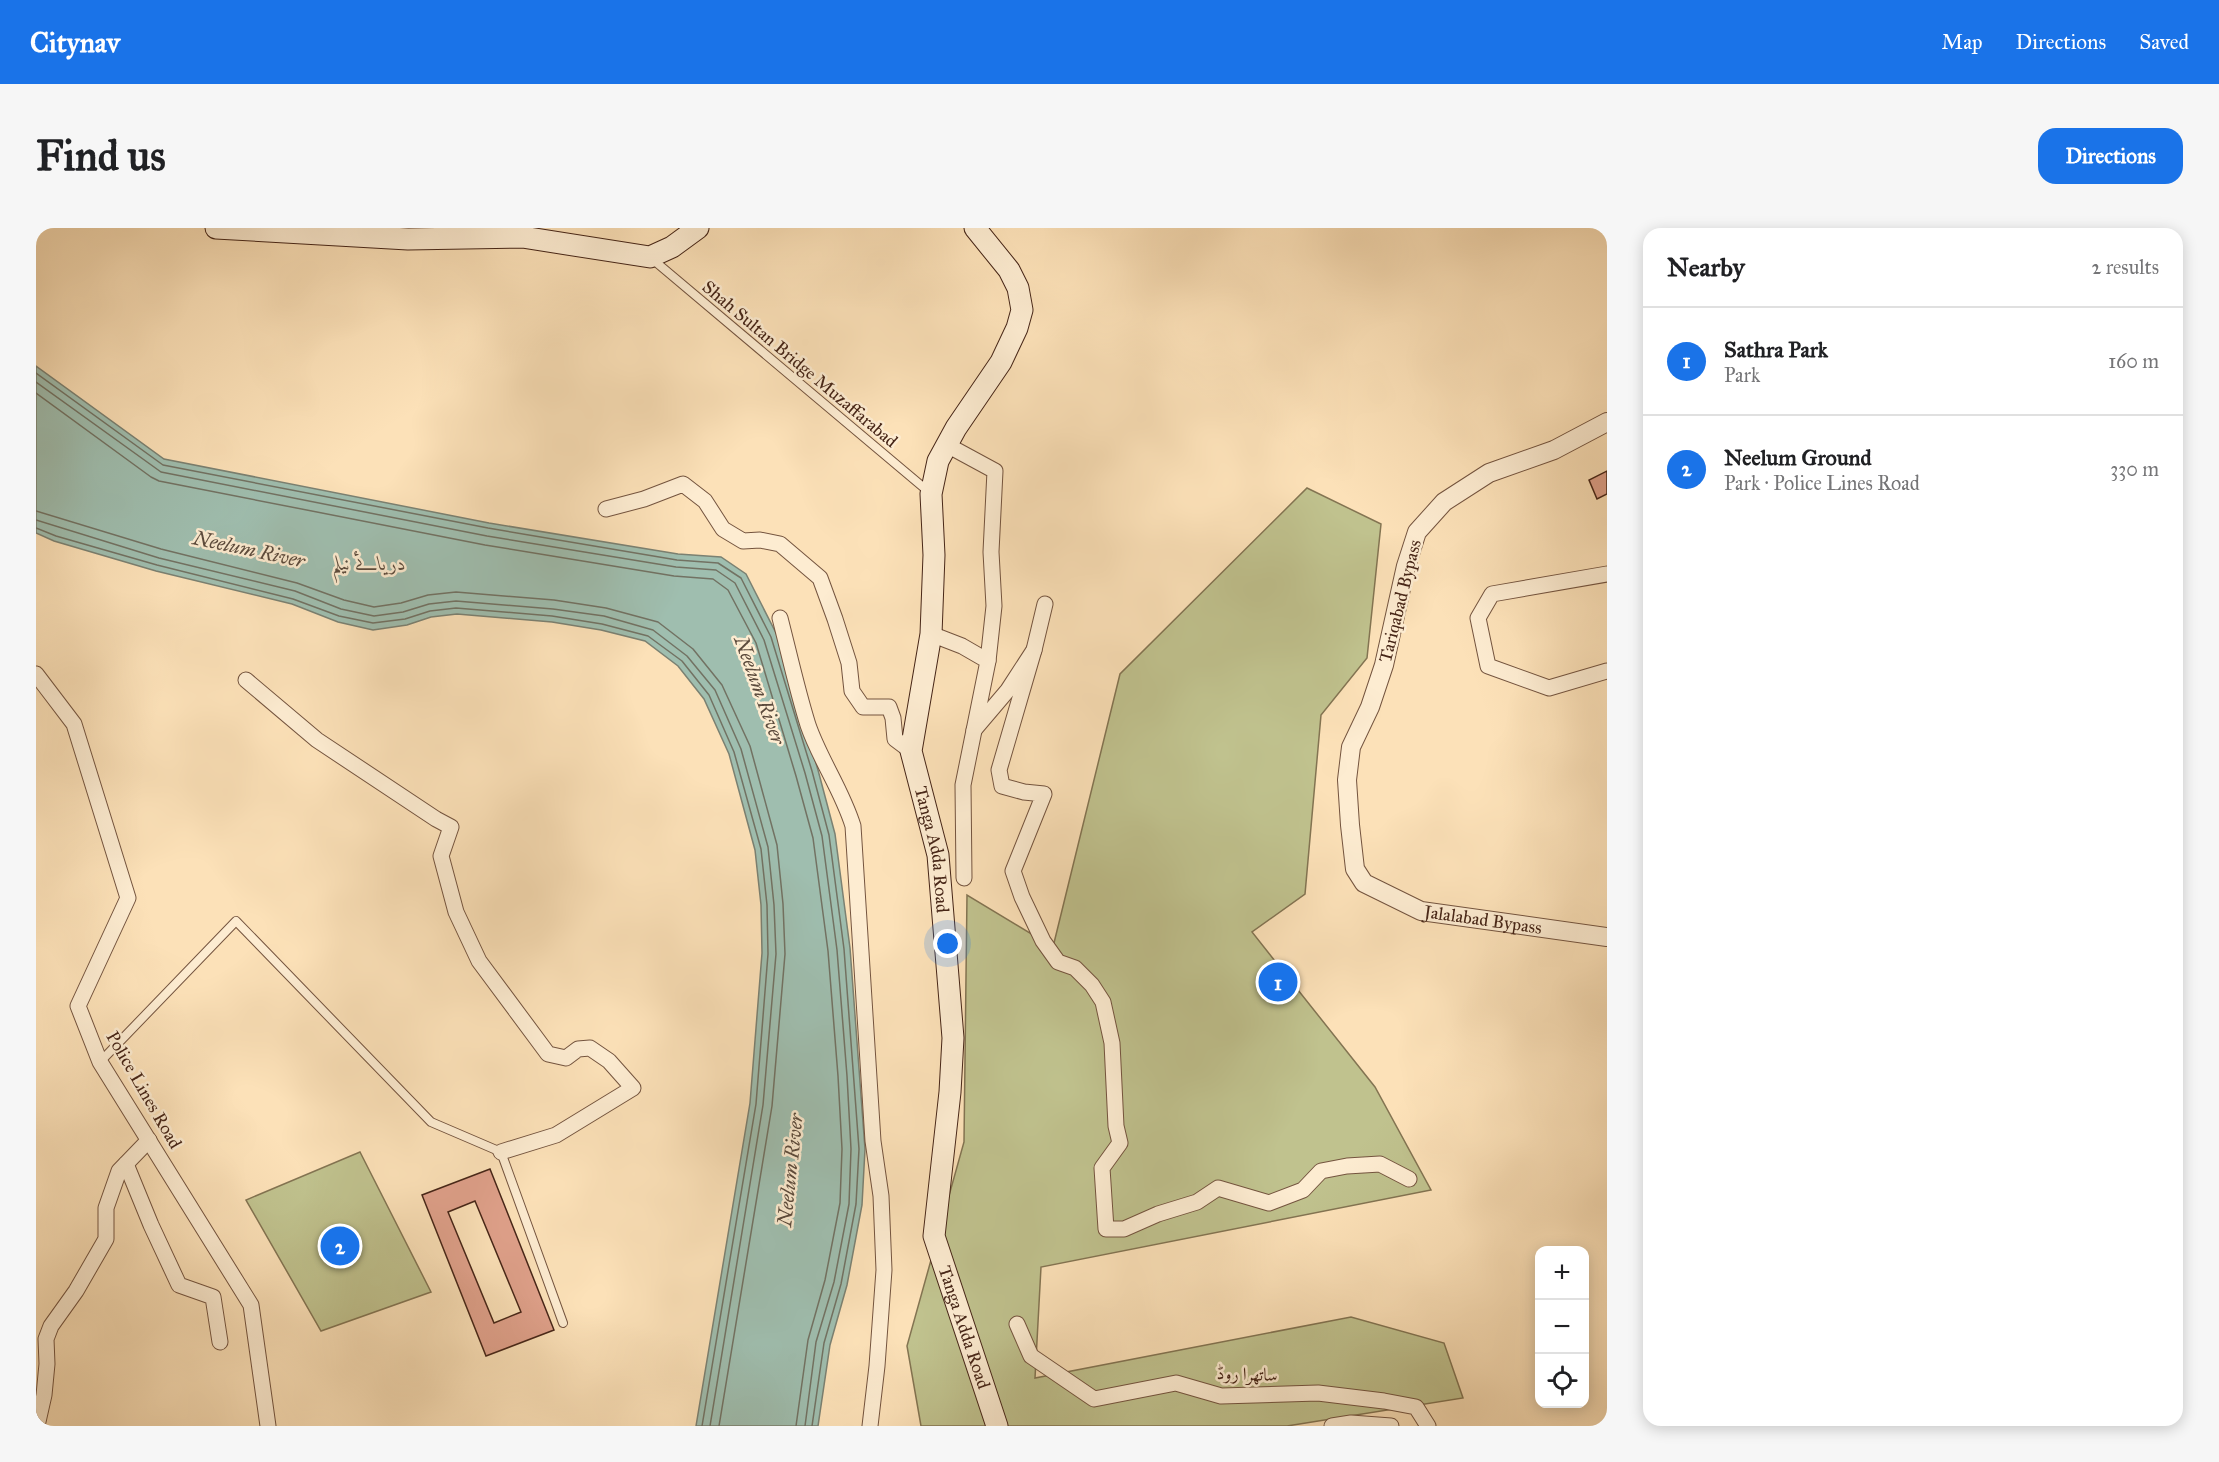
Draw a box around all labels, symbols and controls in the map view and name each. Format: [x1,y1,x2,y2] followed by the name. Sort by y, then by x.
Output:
[30,25,120,60] text: Citynav
[1942,29,1983,55] text: Map
[2016,29,2106,55] text: Directions
[2139,29,2189,55] text: Saved
[2038,128,2183,184] button: Directions
[36,130,166,182] text: Find us
[1667,251,1745,283] text: Nearby
[2091,255,2159,279] text: 2 results
[697,276,902,453] street label: Shah Sultan Bridge Muzaffarabad
[1724,336,1828,363] text: Sathra Park
[1683,349,1690,373] text: 1
[2108,349,2159,373] text: 160 m
[1724,363,1760,387] text: Park
[1724,444,1872,471] text: Neelum Ground
[1682,457,1691,481] text: 2
[2110,457,2159,481] text: 330 m
[1724,471,1920,495] text: Park · Police Lines Road
[190,525,309,573] water label: Neelum River
[1374,537,1427,665] street label: Tariqabad Bypass
[332,550,406,584] water label: دریائے نیلم
[729,631,791,749] water label: Neelum River
[910,784,954,914] street label: Tanga Adda Road
[1421,900,1543,939] street label: Jalalabad Bypass
[933,929,962,958] your location
[1258,960,1298,1005] pin: 1
[101,1027,187,1153] street label: Police Lines Road
[772,1111,808,1229] water label: Neelum River
[320,1224,360,1268] pin: 2
[1535,1246,1589,1408] map controls
[1535,1246,1589,1300] button: +
[934,1263,995,1392] street label: Tanga Adda Road
[1535,1300,1589,1354] button: −
[1535,1354,1589,1408] button: locate
[1216,1362,1278,1387] street label: ساتھرا روڈ

